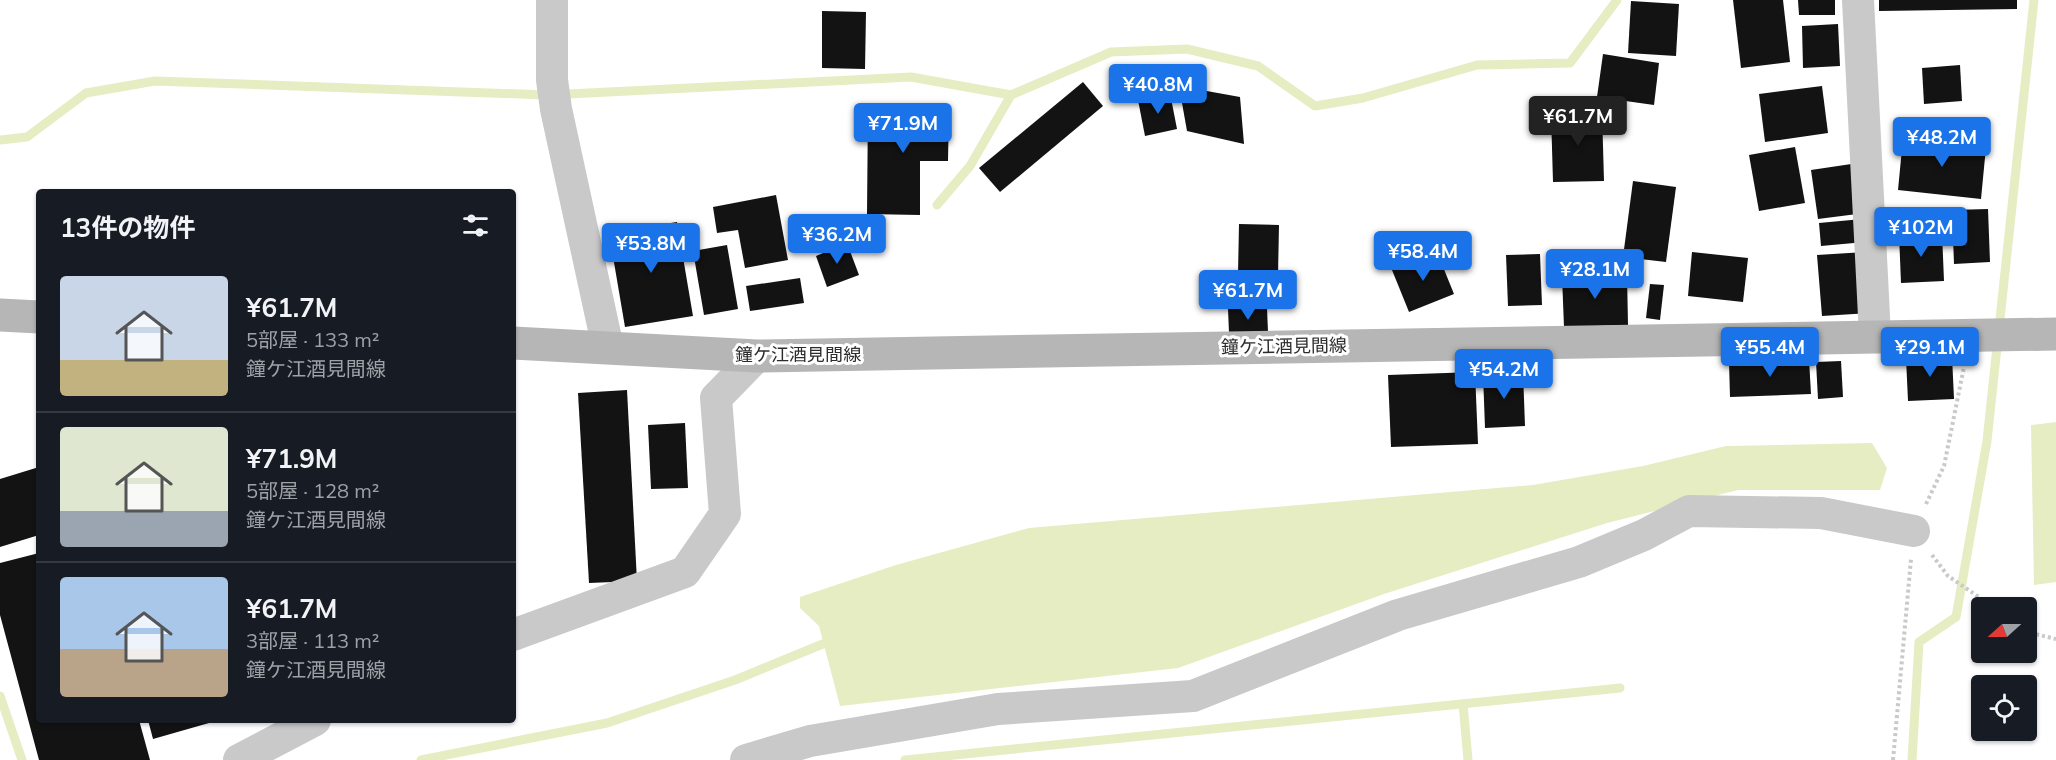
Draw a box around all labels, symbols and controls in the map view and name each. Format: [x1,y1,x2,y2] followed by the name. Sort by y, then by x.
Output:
[1109,64,1207,115] pin: ¥40.8M
[1123,71,1193,96] text: ¥40.8M
[1529,96,1627,147] pin: ¥61.7M
[854,103,952,154] pin: ¥71.9M
[1543,103,1613,128] text: ¥61.7M
[868,110,938,135] text: ¥71.9M
[1893,117,1991,168] pin: ¥48.2M
[1907,124,1977,149] text: ¥48.2M
[1879,207,1963,258] pin: ¥102M
[459,209,492,242] icon: filters
[60,211,195,244] text: 13件の物件
[788,214,886,265] pin: ¥36.2M
[1888,214,1954,239] text: ¥102M
[802,221,872,246] text: ¥36.2M
[602,223,700,274] pin: ¥53.8M
[616,230,686,255] text: ¥53.8M
[1374,231,1472,282] pin: ¥58.4M
[1388,238,1458,263] text: ¥58.4M
[1546,249,1644,300] pin: ¥28.1M
[1560,256,1630,281] text: ¥28.1M
[1199,270,1297,321] pin: ¥61.7M
[1213,277,1283,302] text: ¥61.7M
[246,291,337,324] text: ¥61.7M
[108,300,180,372] icon: home
[246,327,379,352] text: 5部屋 · 133 m²
[1721,327,1819,378] pin: ¥55.4M
[1881,327,1979,378] pin: ¥29.1M
[1221,333,1347,359] street label: 鐘ケ江酒見間線
[1735,334,1805,359] text: ¥55.4M
[1895,334,1965,359] text: ¥29.1M
[735,343,861,366] street label: 鐘ケ江酒見間線
[1455,349,1553,400] pin: ¥54.2M
[246,356,386,381] text: 鐘ケ江酒見間線
[1469,356,1539,381] text: ¥54.2M
[246,442,337,475] text: ¥71.9M
[108,451,180,523] icon: home
[246,478,379,503] text: 5部屋 · 128 m²
[246,507,386,532] text: 鐘ケ江酒見間線
[246,592,337,625] text: ¥61.7M
[1971,597,2037,663] north arrow
[1971,597,2037,741] map controls
[108,601,180,673] icon: home
[246,628,379,653] text: 3部屋 · 113 m²
[246,657,386,682] text: 鐘ケ江酒見間線
[1971,675,2037,741] button: locate

